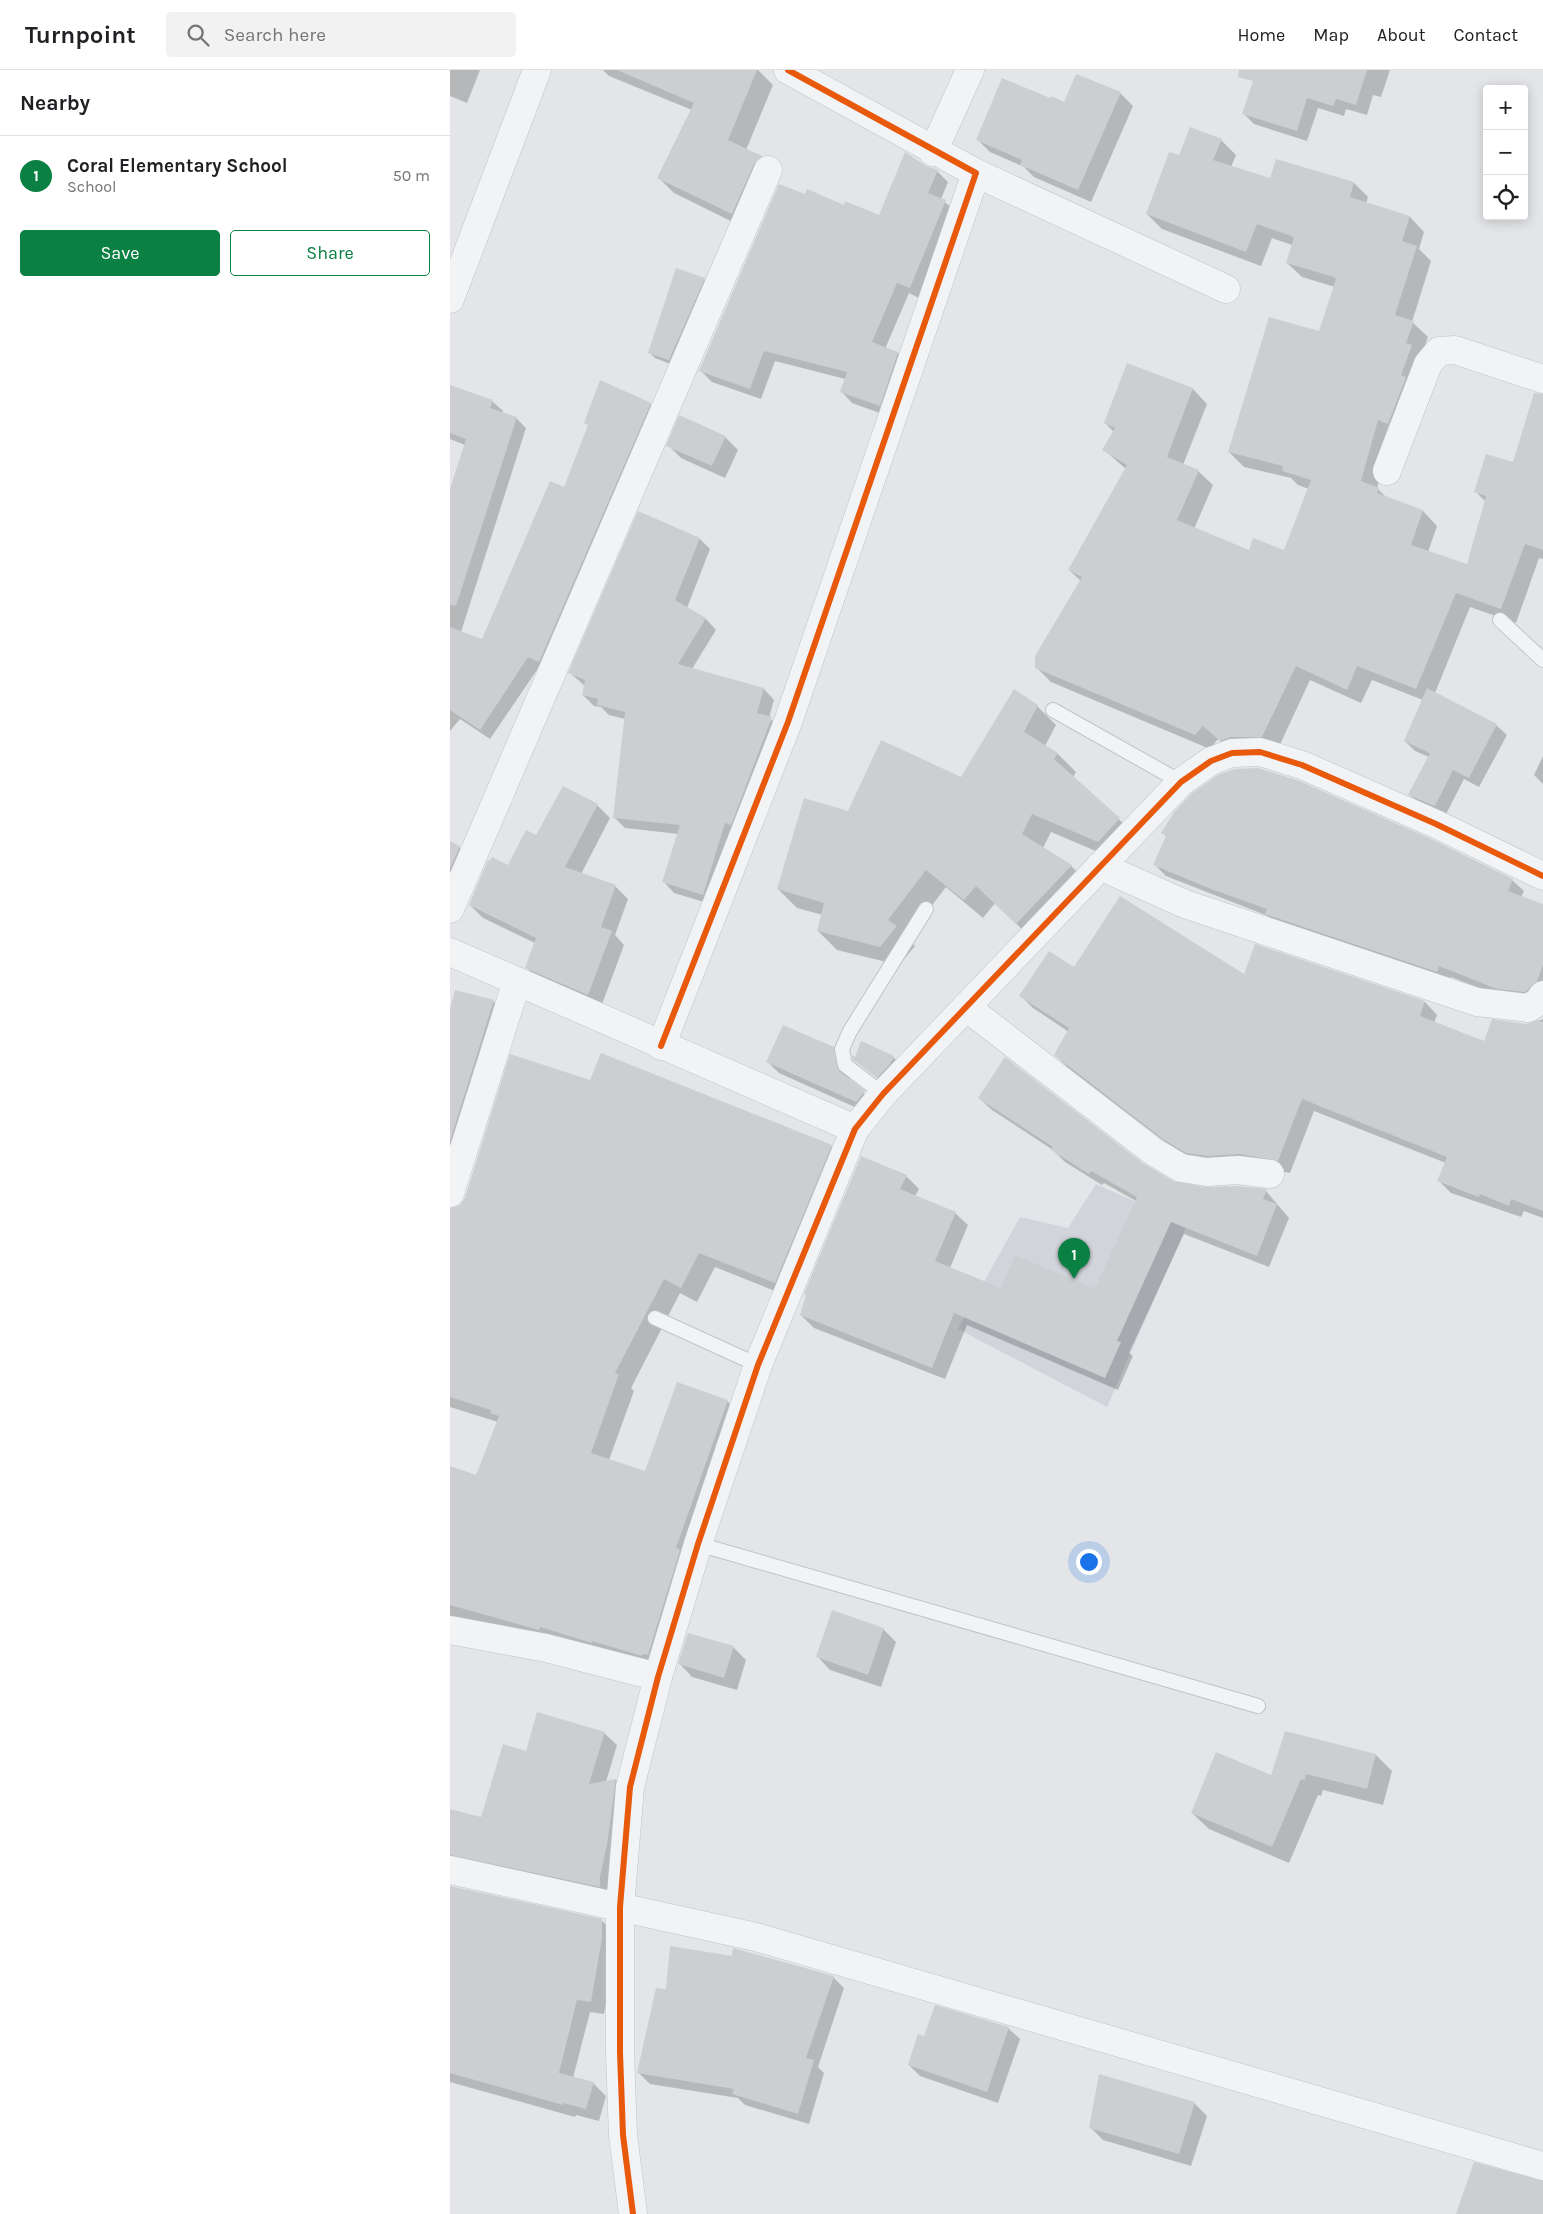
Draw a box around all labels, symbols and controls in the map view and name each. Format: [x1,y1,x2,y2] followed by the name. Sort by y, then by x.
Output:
[166,12,516,57] search box
[25,21,136,49] text: Turnpoint
[184,21,212,49] icon: search
[224,24,326,46] text: Search here
[1237,24,1285,46] text: Home
[1313,24,1349,46] text: Map
[1377,24,1426,46] text: About
[1454,24,1518,46] text: Contact
[1483,85,1528,220] map controls
[1483,85,1528,130] button: +
[20,91,90,115] text: Nearby
[1483,130,1528,175] button: −
[67,155,288,177] text: Coral Elementary School
[33,166,39,185] text: 1
[393,166,430,185] text: 50 m
[1483,175,1528,220] button: locate
[67,177,117,196] text: School
[20,230,220,276] button: Save
[230,230,430,276] button: Share
[1058,1238,1090,1279] pin: 1
[1076,1549,1102,1575] your location

